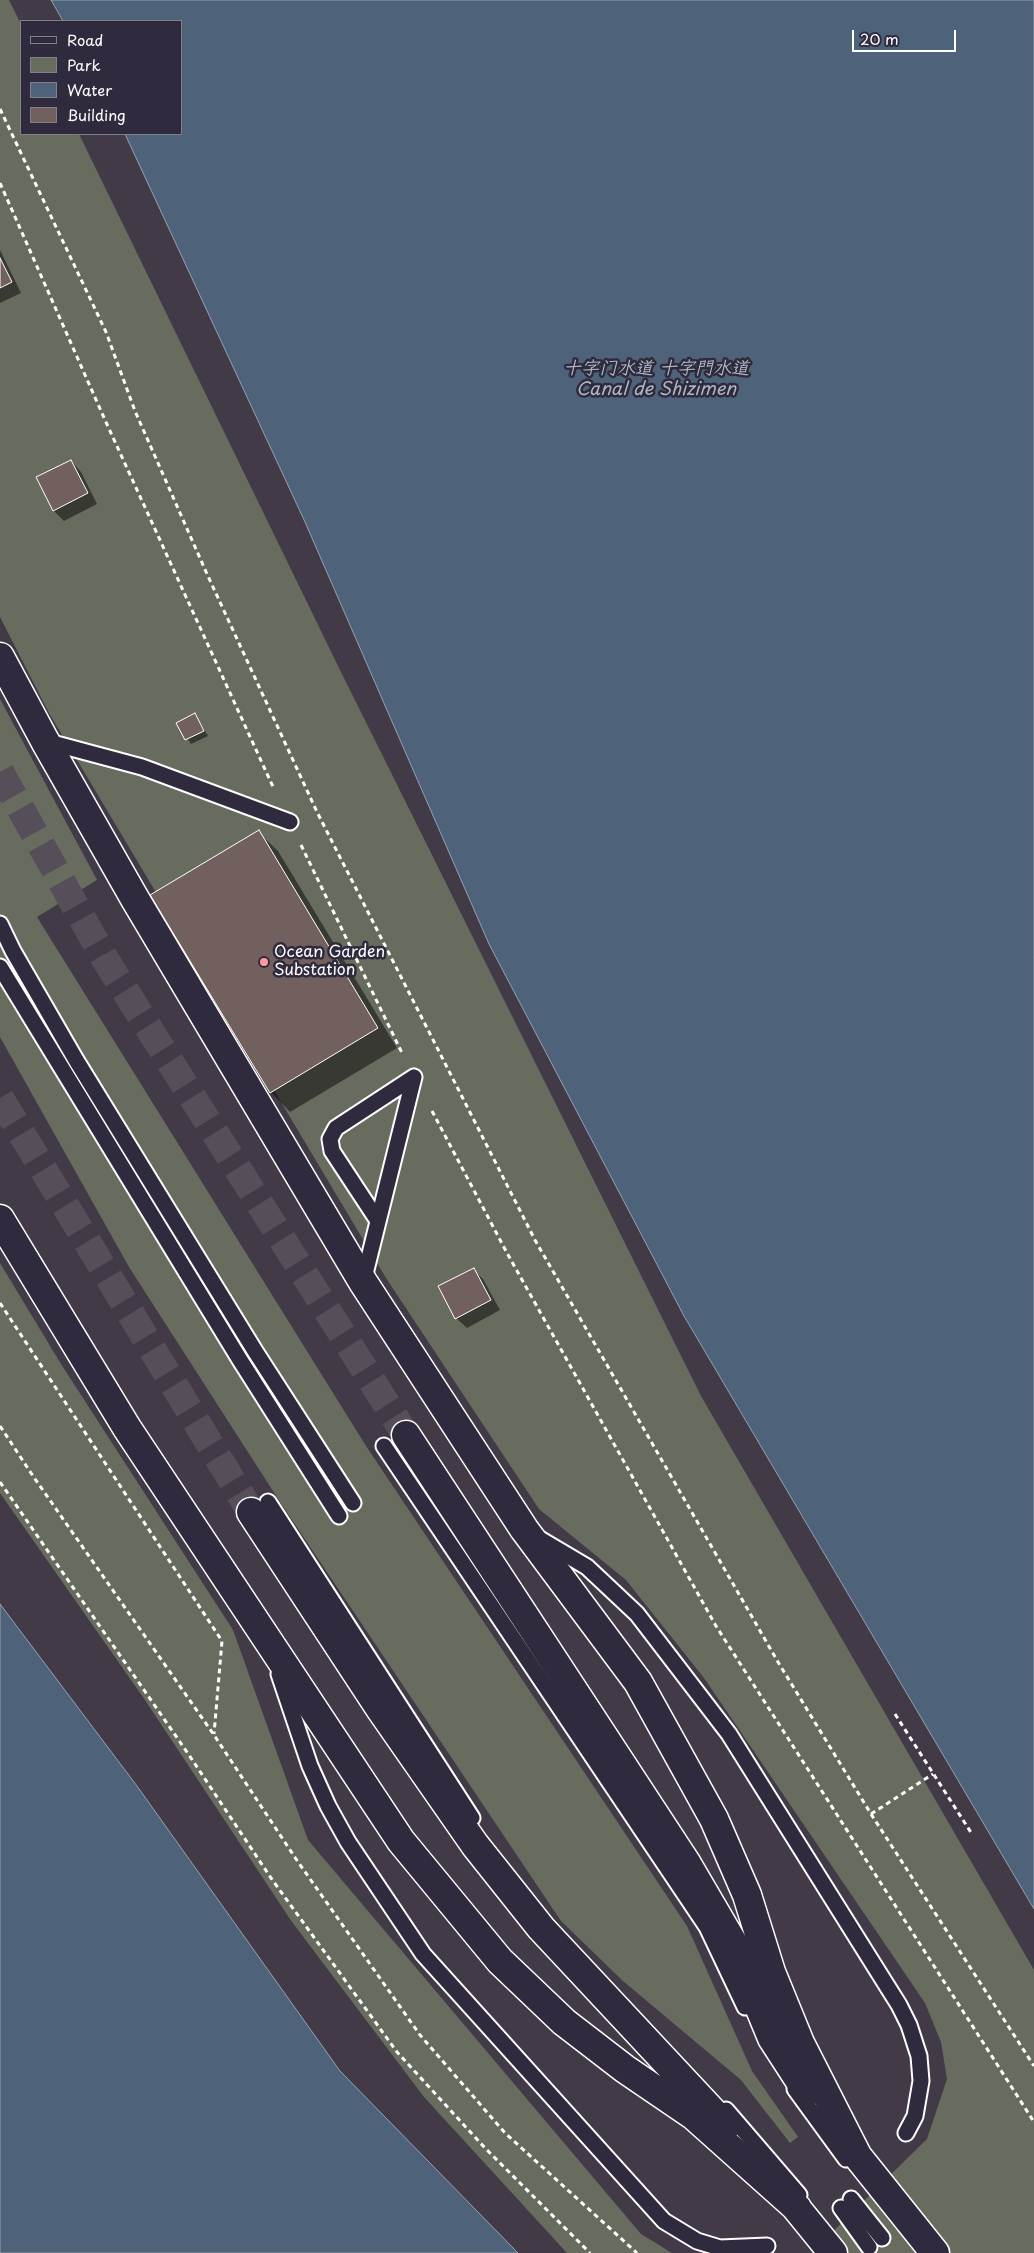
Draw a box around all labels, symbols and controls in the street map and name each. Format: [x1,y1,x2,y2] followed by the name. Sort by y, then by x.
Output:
[20,20,182,135] legend
[854,20,958,52] scale bar
[860,27,899,50] text: 20 m
[67,28,103,51] text: Road
[67,53,101,76] text: Park
[67,78,112,101] text: Water
[67,103,126,126] text: Building
[563,358,749,400] water label: 十字门水道 十字門水道 Canal de Shizimen
[274,943,385,981] place label: Ocean Garden Substation
[258,956,270,968] marker: Ocean Garden Substation

